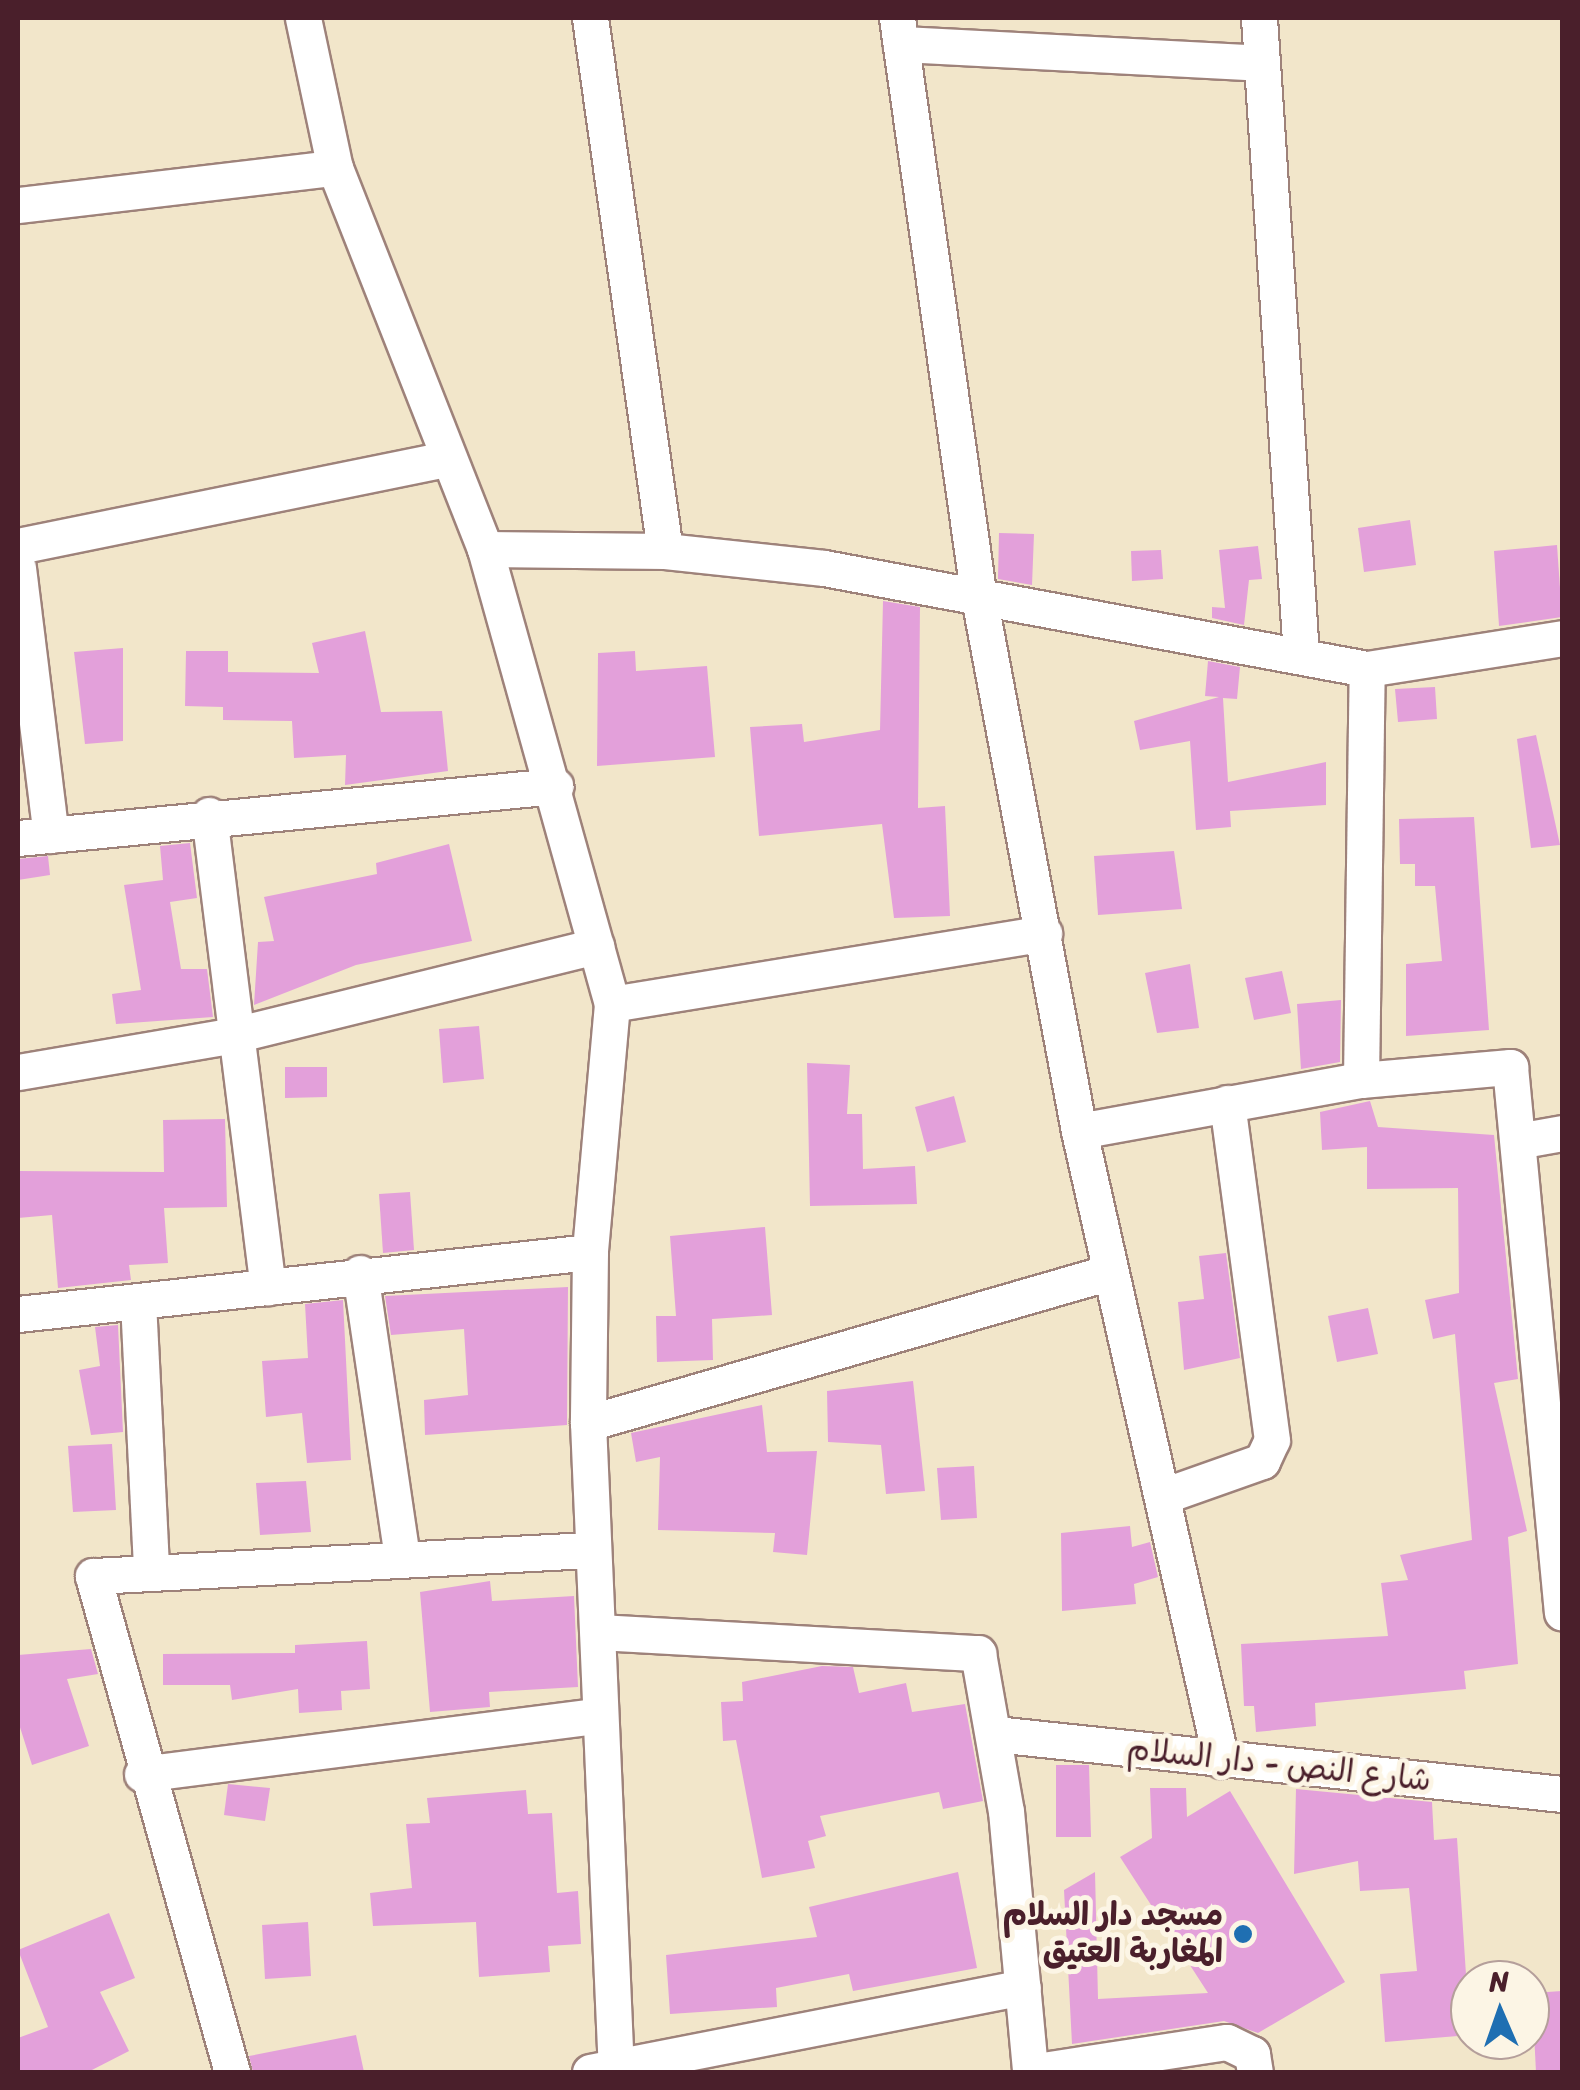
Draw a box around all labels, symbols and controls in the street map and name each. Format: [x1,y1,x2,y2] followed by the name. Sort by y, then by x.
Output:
[1125,1730,1433,1800] street label: شارع النص - دار السلام
[1003,1897,1223,1972] place label: مسجد دار السلام المغاربة العتيق
[1232,1923,1254,1945] marker: مسجد دار السلام المغاربة العتيق
[1488,1957,1510,2006] text: N
[1450,1960,1550,2060] north arrow

